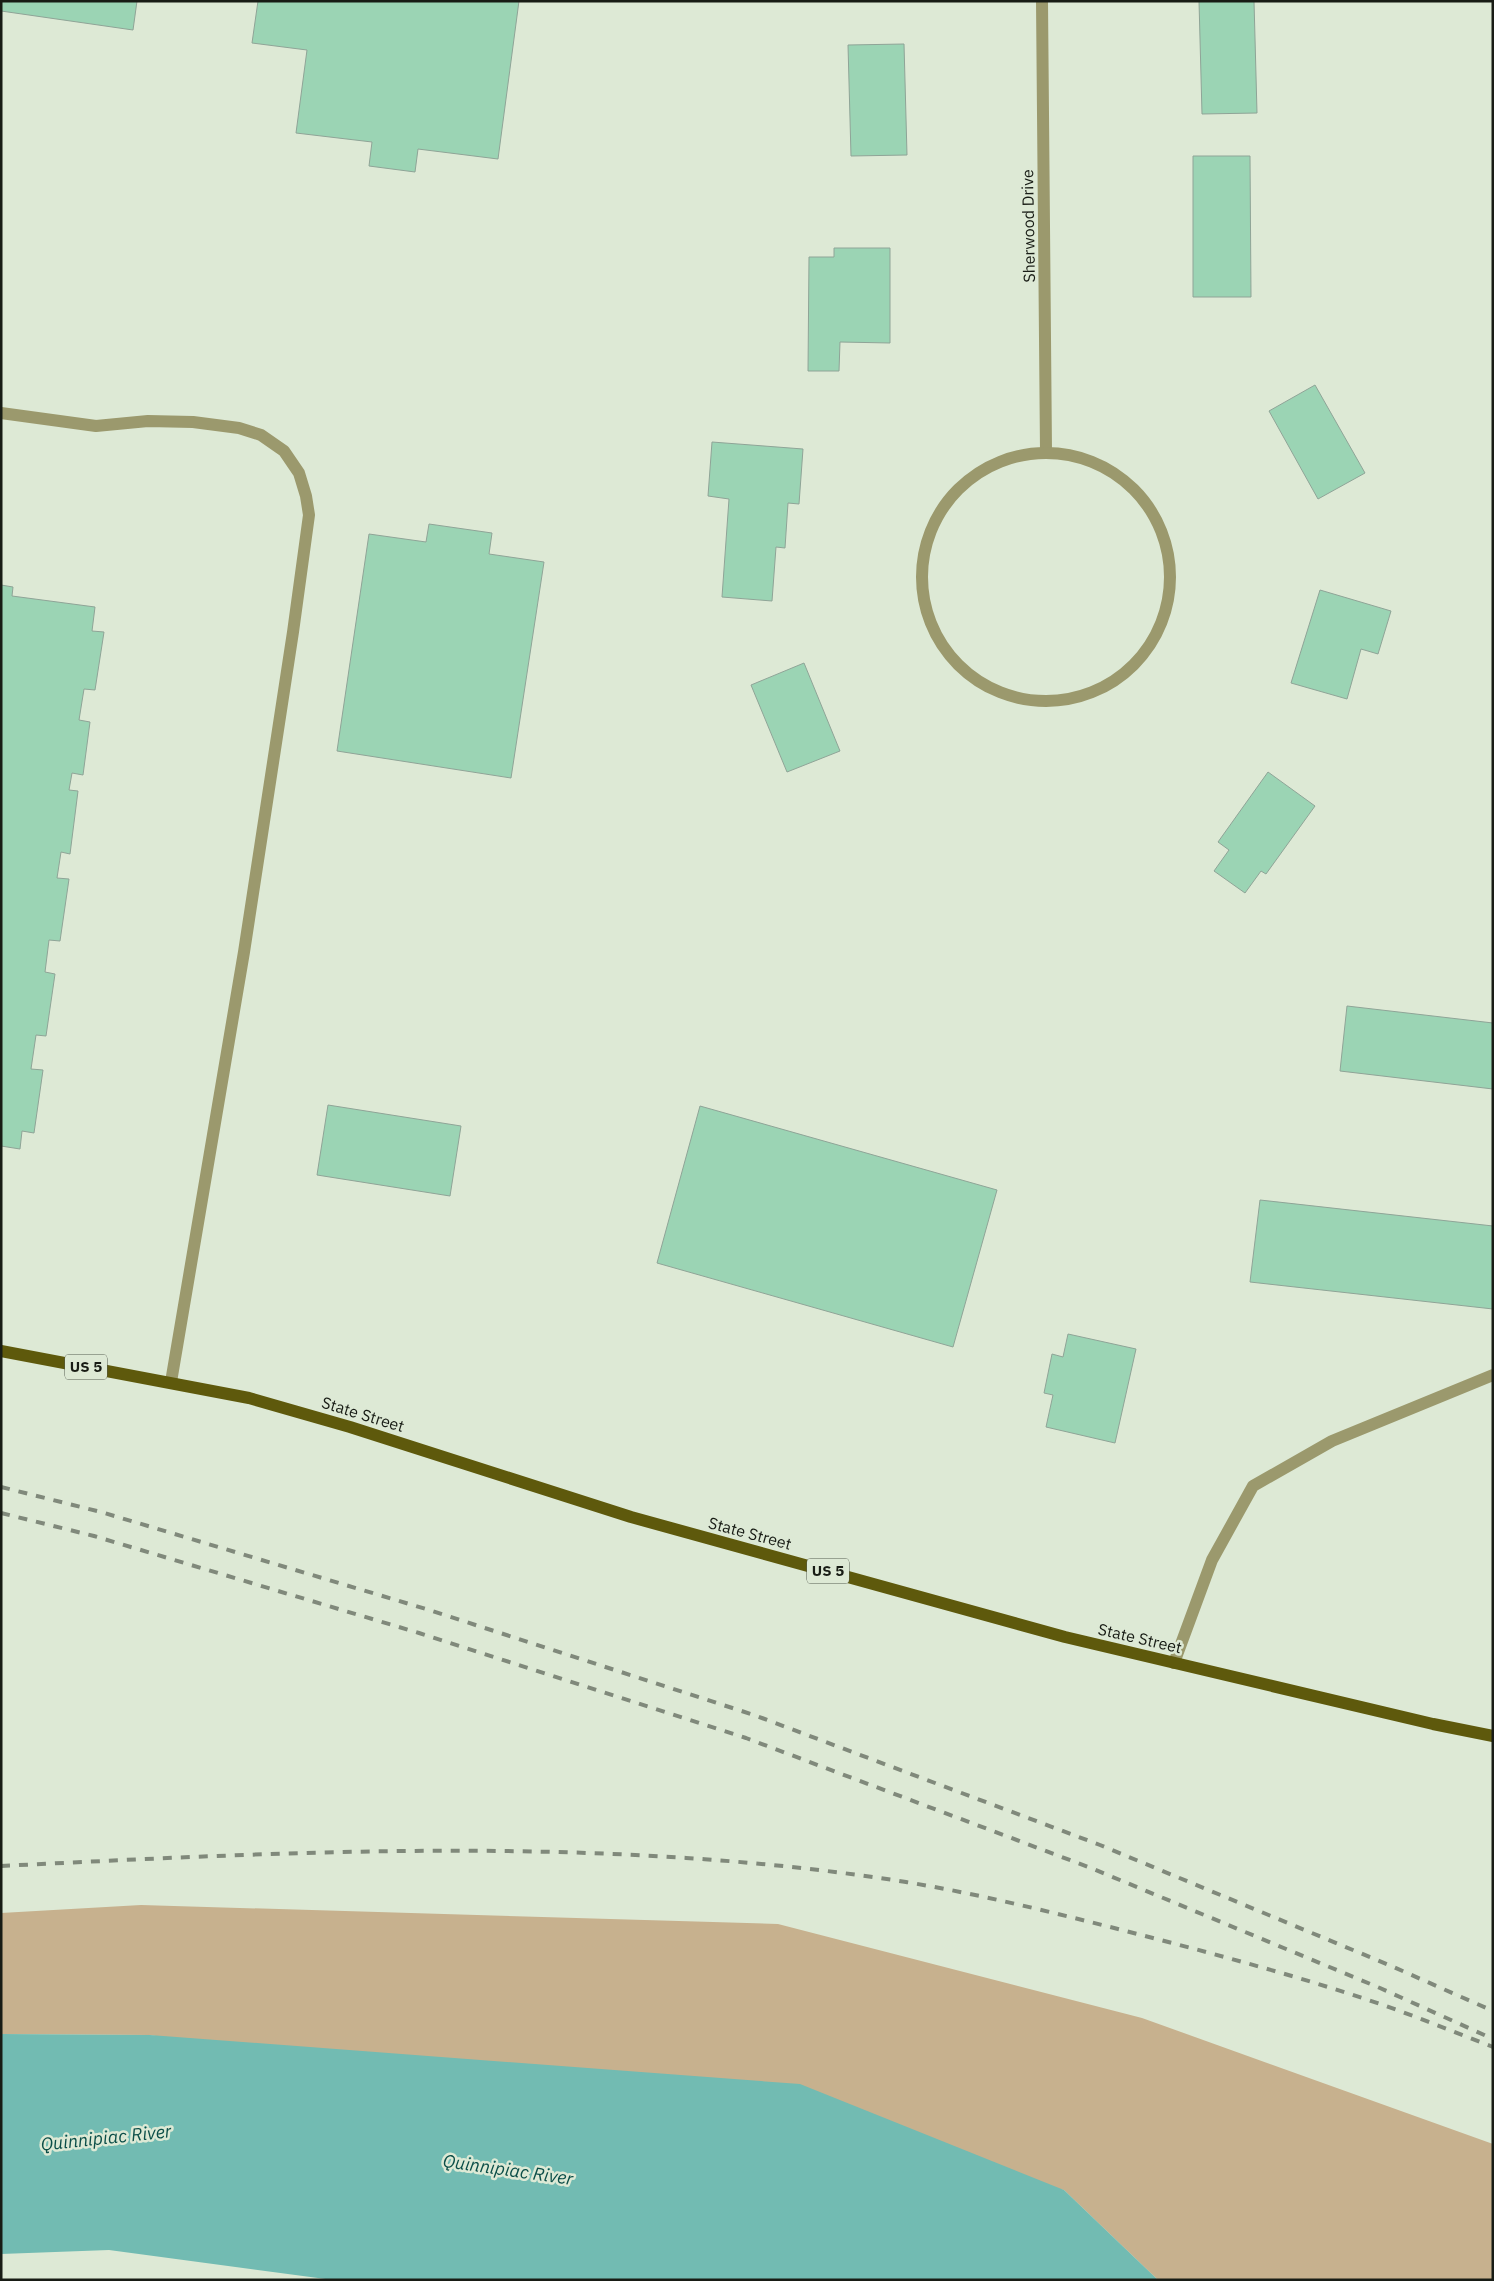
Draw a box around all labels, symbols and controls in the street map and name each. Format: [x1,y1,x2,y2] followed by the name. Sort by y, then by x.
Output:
[1017,169,1039,283] street label: Sherwood Drive
[65,1354,107,1380] road number: US 5
[319,1392,407,1436] street label: State Street
[706,1512,794,1554] street label: State Street
[807,1558,849,1584] road number: US 5
[1096,1619,1184,1657] street label: State Street
[40,2119,173,2156] water label: Quinnipiac River
[442,2149,575,2190] water label: Quinnipiac River

